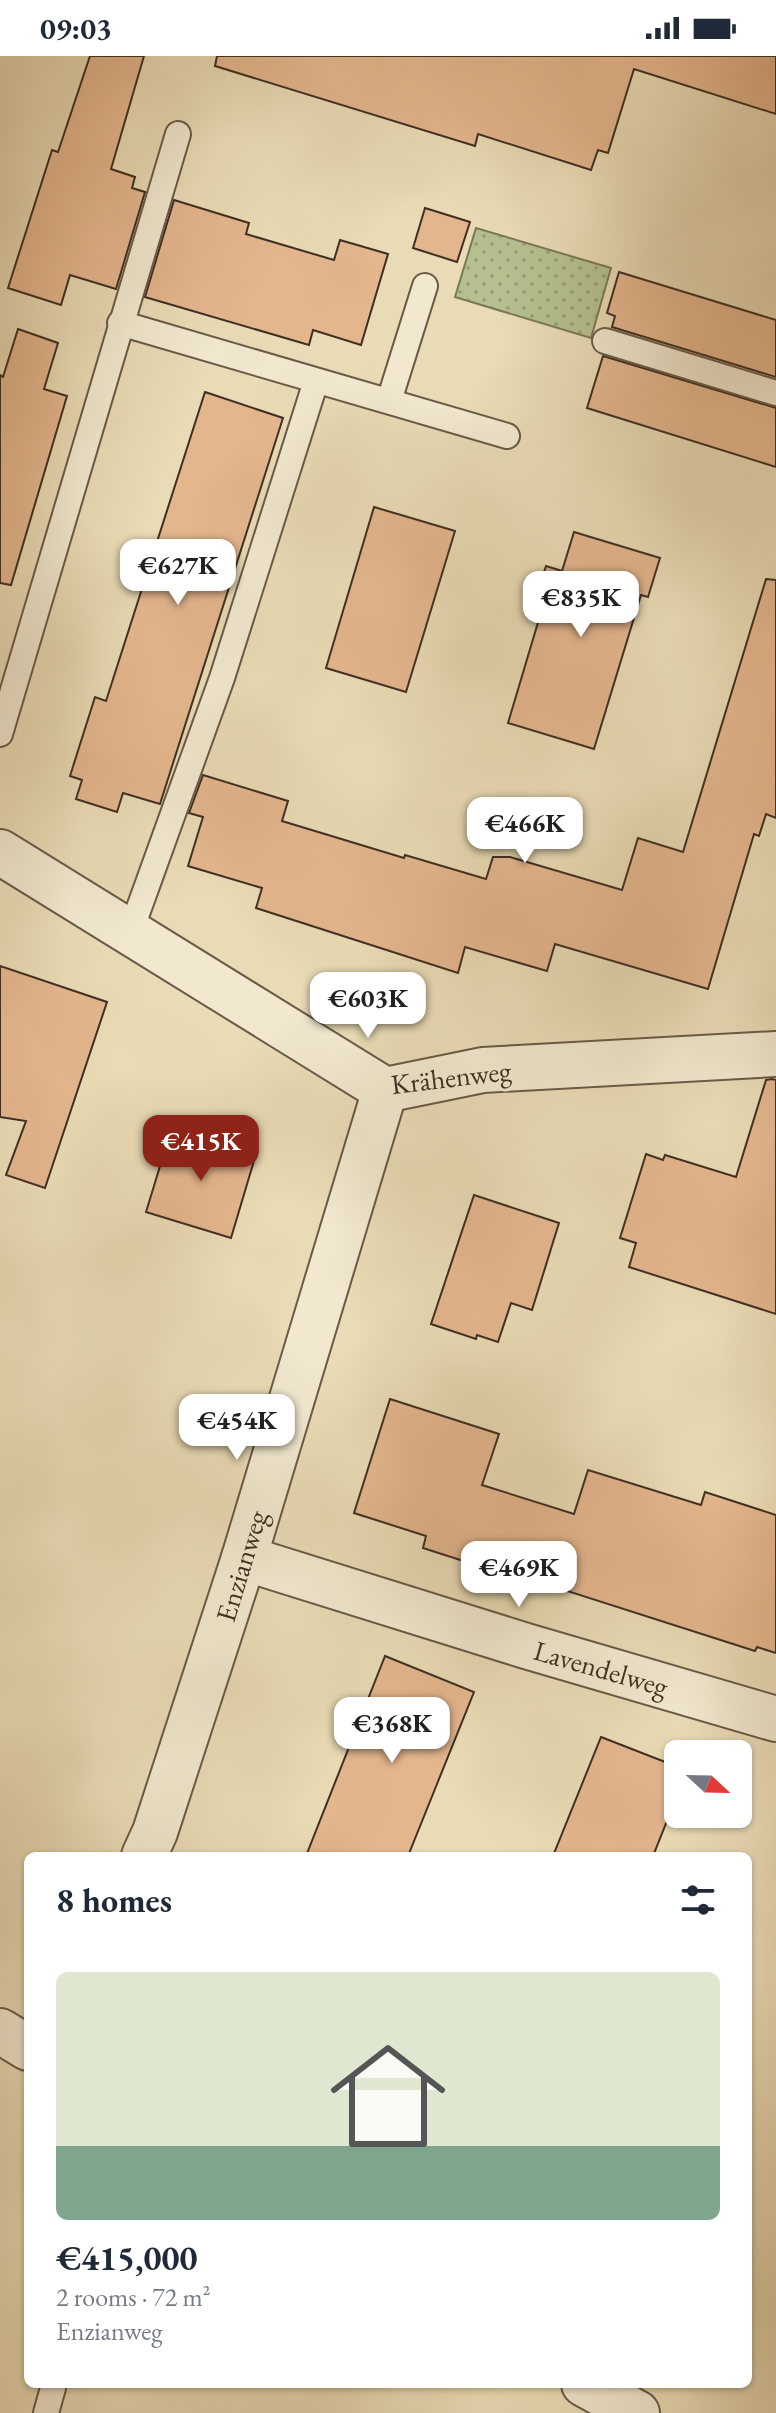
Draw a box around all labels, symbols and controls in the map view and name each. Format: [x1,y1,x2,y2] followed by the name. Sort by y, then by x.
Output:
[40,9,112,48] text: 09:03
[122,539,234,607] pin: €627K
[138,548,218,582] text: €627K
[525,571,637,639] pin: €835K
[541,580,621,614] text: €835K
[469,797,581,865] pin: €466K
[485,806,565,840] text: €466K
[312,972,424,1040] pin: €603K
[328,981,408,1015] text: €603K
[389,1052,514,1102] street label: Krähenweg
[145,1115,257,1183] pin: €415K
[161,1124,241,1158] text: €415K
[181,1394,293,1462] pin: €454K
[197,1403,277,1437] text: €454K
[207,1505,275,1626] street label: Enzianweg
[463,1541,575,1609] pin: €469K
[479,1550,559,1584] text: €469K
[530,1632,673,1704] street label: Lavendelweg
[336,1697,448,1765] pin: €368K
[352,1706,432,1740] text: €368K
[664,1740,752,1828] north arrow
[664,1740,752,1828] map controls
[56,1878,172,1922] text: 8 homes
[676,1878,720,1922] icon: filters
[316,2024,460,2168] icon: home
[56,2236,197,2280] text: €415,000
[56,2280,211,2314] text: 2 rooms · 72 m²
[56,2314,163,2348] text: Enzianweg

